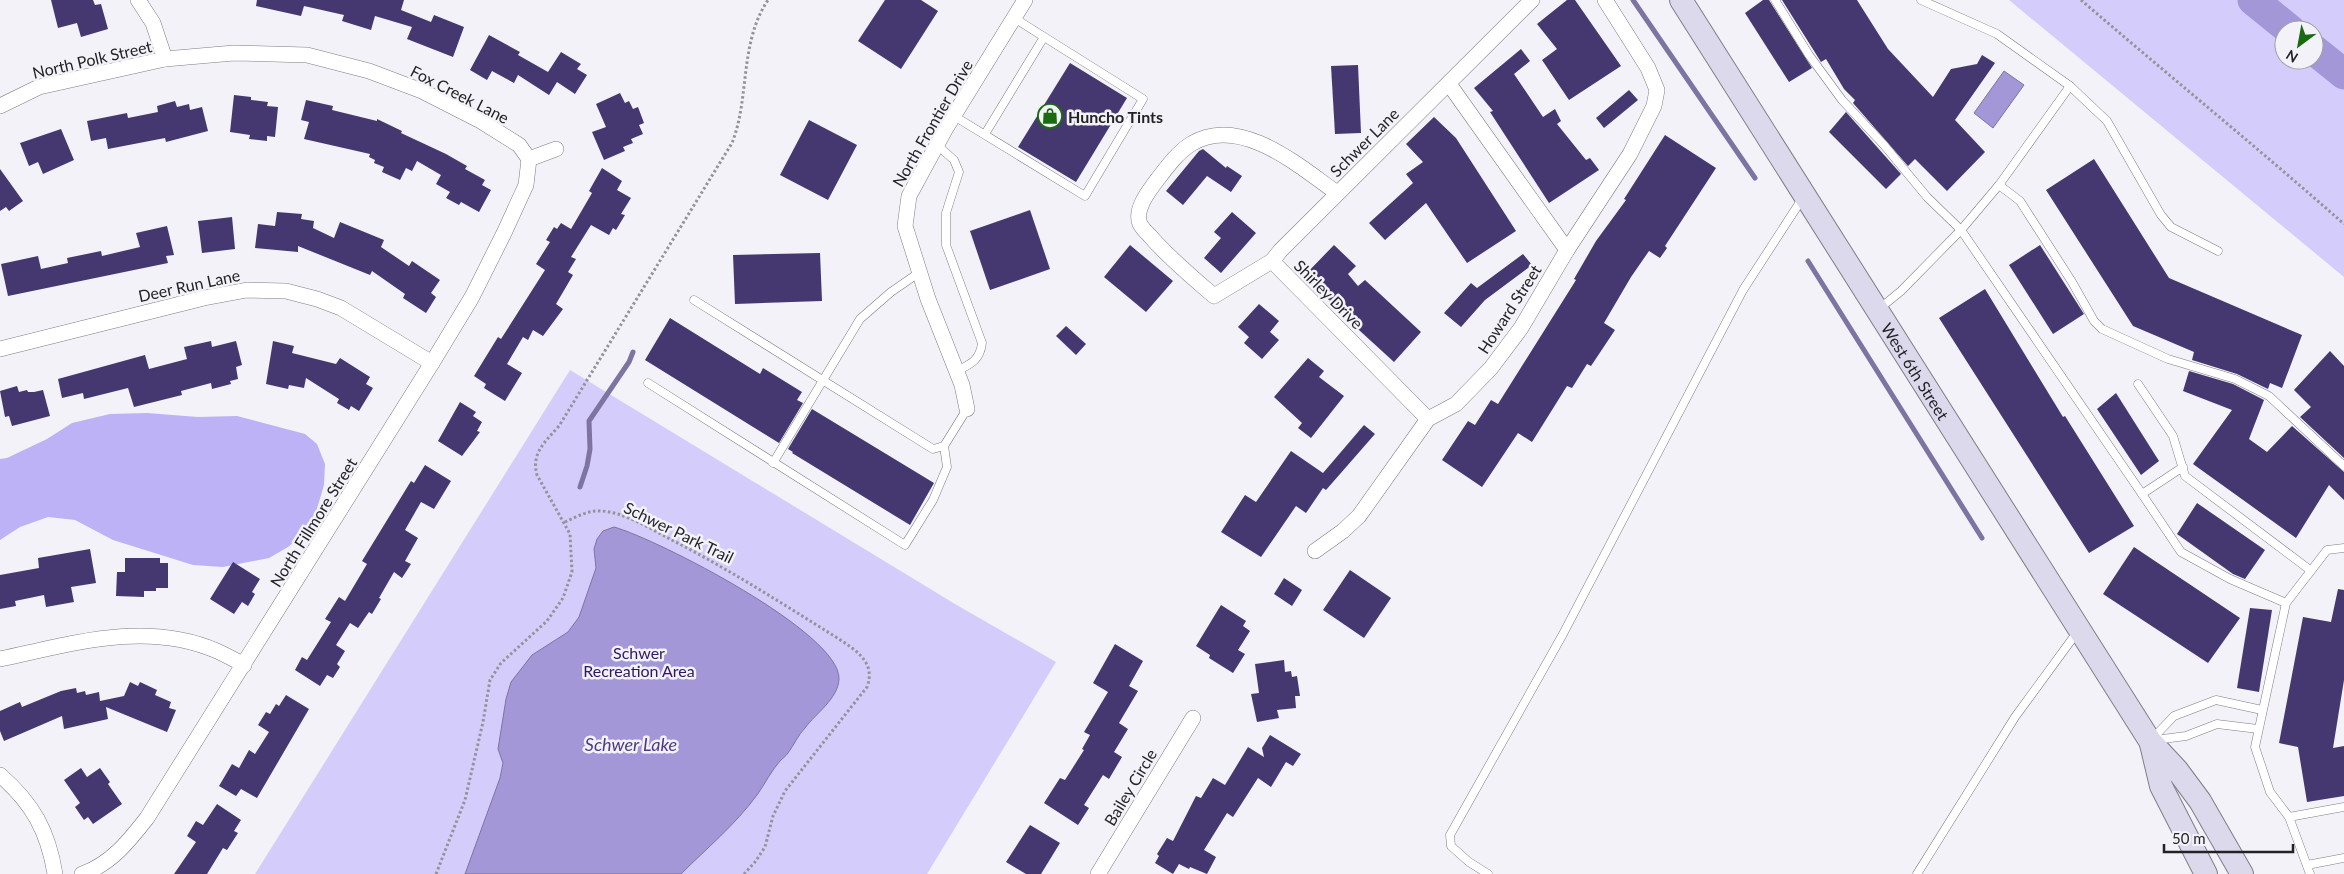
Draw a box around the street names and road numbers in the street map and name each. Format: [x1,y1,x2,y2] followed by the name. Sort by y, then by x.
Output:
[30,36,154,82] street label: North Polk Street
[888,56,976,190] street label: North Frontier Drive
[408,61,512,127] street label: Fox Creek Lane
[1326,104,1402,180] street label: Schwer Lane
[1291,256,1367,332] street label: Shirley Drive
[1473,261,1545,357] street label: Howard Street
[136,265,242,305] street label: Deer Run Lane
[1878,319,1954,423] street label: West 6th Street
[266,454,361,590] street label: North Fillmore Street
[621,497,737,567] street label: Schwer Park Trail
[1100,745,1160,829] street label: Bailey Circle

